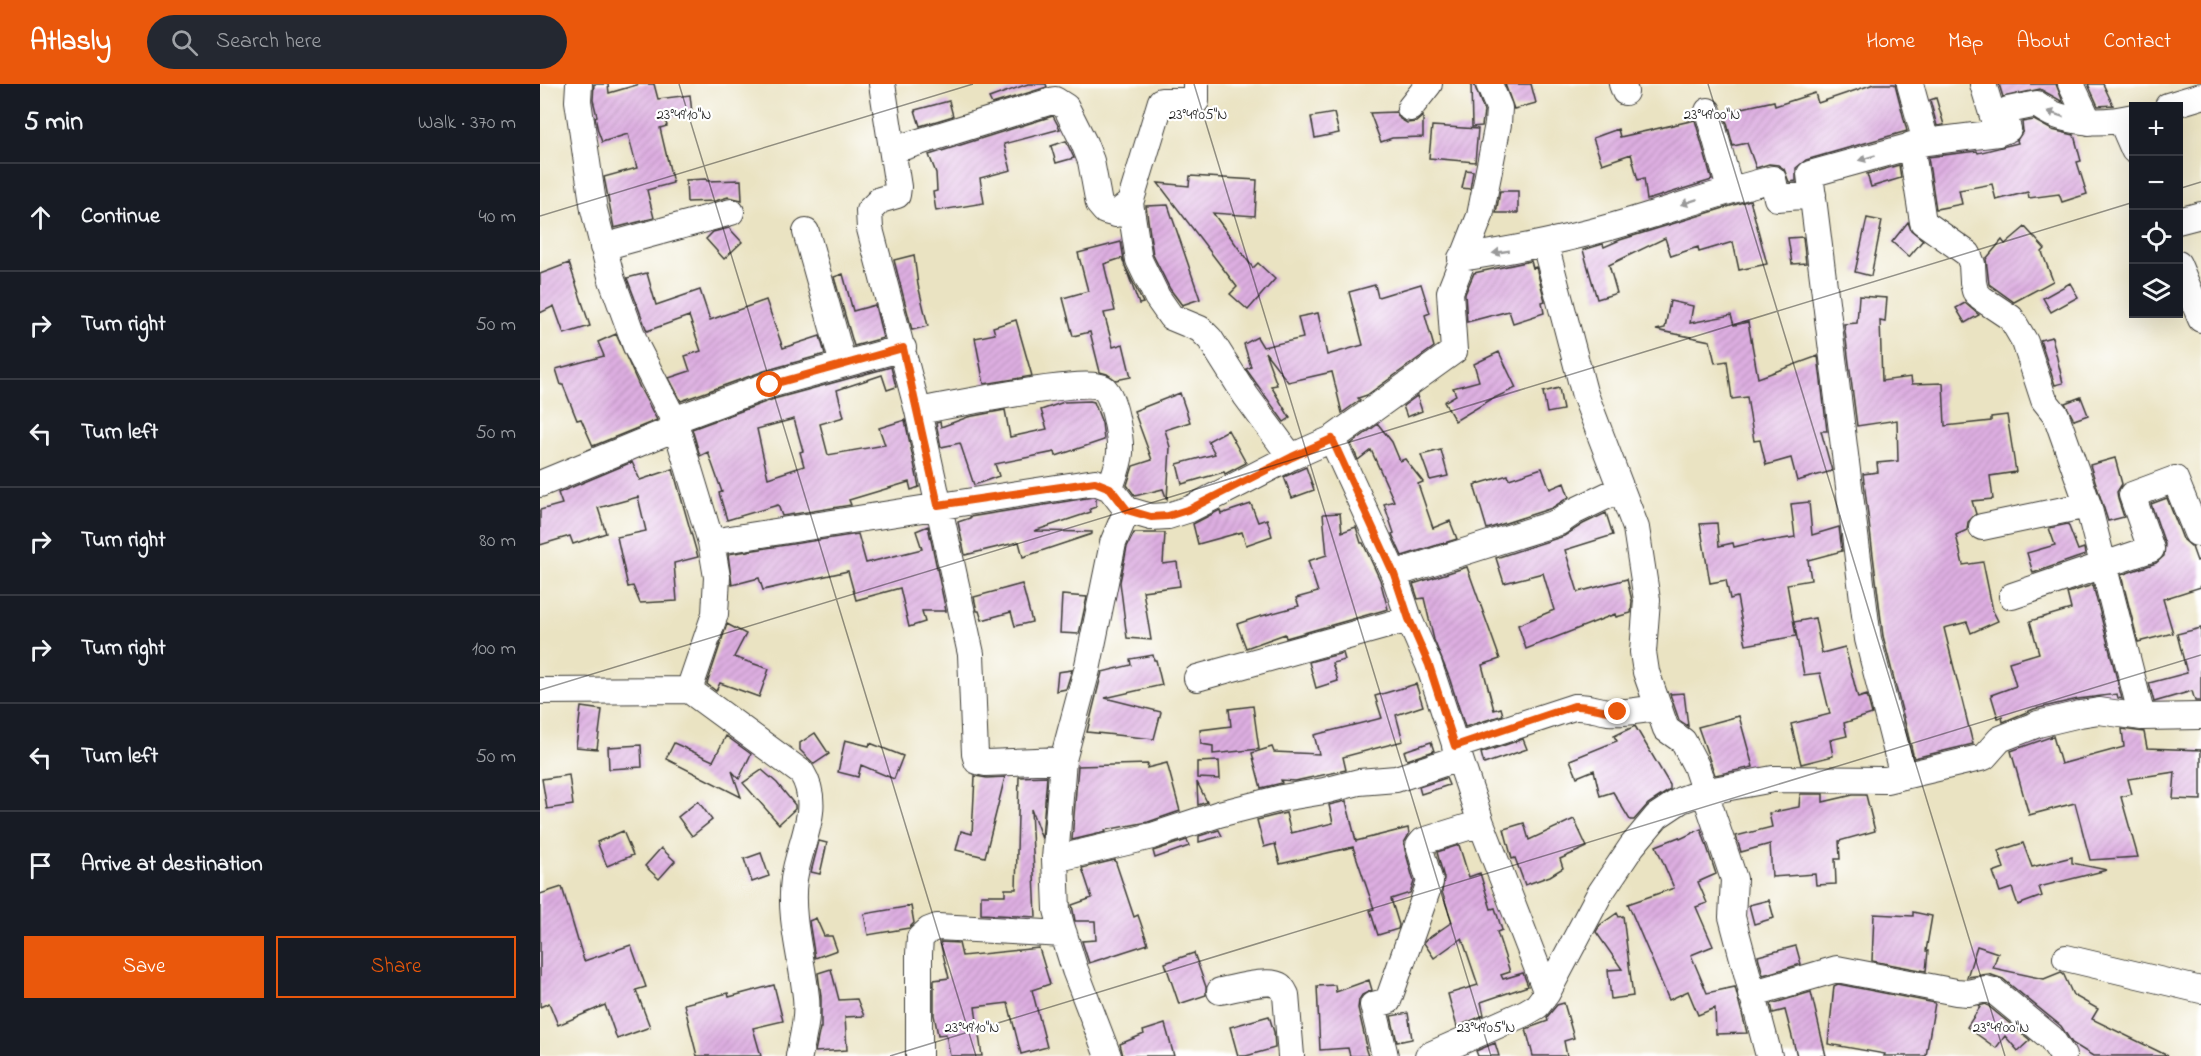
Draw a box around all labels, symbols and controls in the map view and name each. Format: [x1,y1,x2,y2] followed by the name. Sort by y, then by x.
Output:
[147,15,567,69] search box
[30,22,111,63] text: Atlasly
[168,26,201,59] icon: search
[216,26,321,58] text: Search here
[1866,27,1915,57] text: Home
[1948,27,1983,57] text: Map
[2016,27,2070,57] text: About
[2103,27,2171,57] text: Contact
[2129,102,2183,318] map controls
[2129,102,2183,156] button: +
[24,104,83,142] text: 5 min
[657,104,711,126] text: 23°49'10"N
[1169,104,1227,126] text: 23°49'05"N
[1684,104,1740,126] text: 23°49'00"N
[2046,108,2064,118] one-way arrow
[418,109,516,138] text: Walk · 370 m
[1857,153,1876,163] one-way arrow
[2129,156,2183,210] button: −
[1680,198,1698,208] one-way arrow
[24,201,57,234] icon: ahead
[81,201,160,233] text: Continue
[479,203,516,232] text: 40 m
[2129,210,2183,264] button: locate
[1491,247,1510,256] one-way arrow
[2129,264,2183,318] button: layers
[24,309,57,342] icon: right
[81,309,166,341] text: Turn right
[475,311,516,340] text: 50 m
[756,371,782,397] route start
[24,417,57,450] icon: left
[81,417,158,449] text: Turn left
[475,419,516,448] text: 50 m
[24,525,57,558] icon: right
[81,525,166,557] text: Turn right
[479,527,516,556] text: 80 m
[24,633,57,666] icon: right
[81,633,166,665] text: Turn right
[472,635,516,664] text: 100 m
[1604,698,1630,724] route end
[24,741,57,774] icon: left
[81,741,158,773] text: Turn left
[475,743,516,772] text: 50 m
[24,849,57,882] icon: arrive
[81,849,263,881] text: Arrive at destination
[24,936,264,998] button: Save
[276,936,516,998] button: Share
[945,1017,999,1039] text: 23°49'10"N
[1457,1017,1515,1039] text: 23°49'05"N
[1973,1017,2029,1039] text: 23°49'00"N

